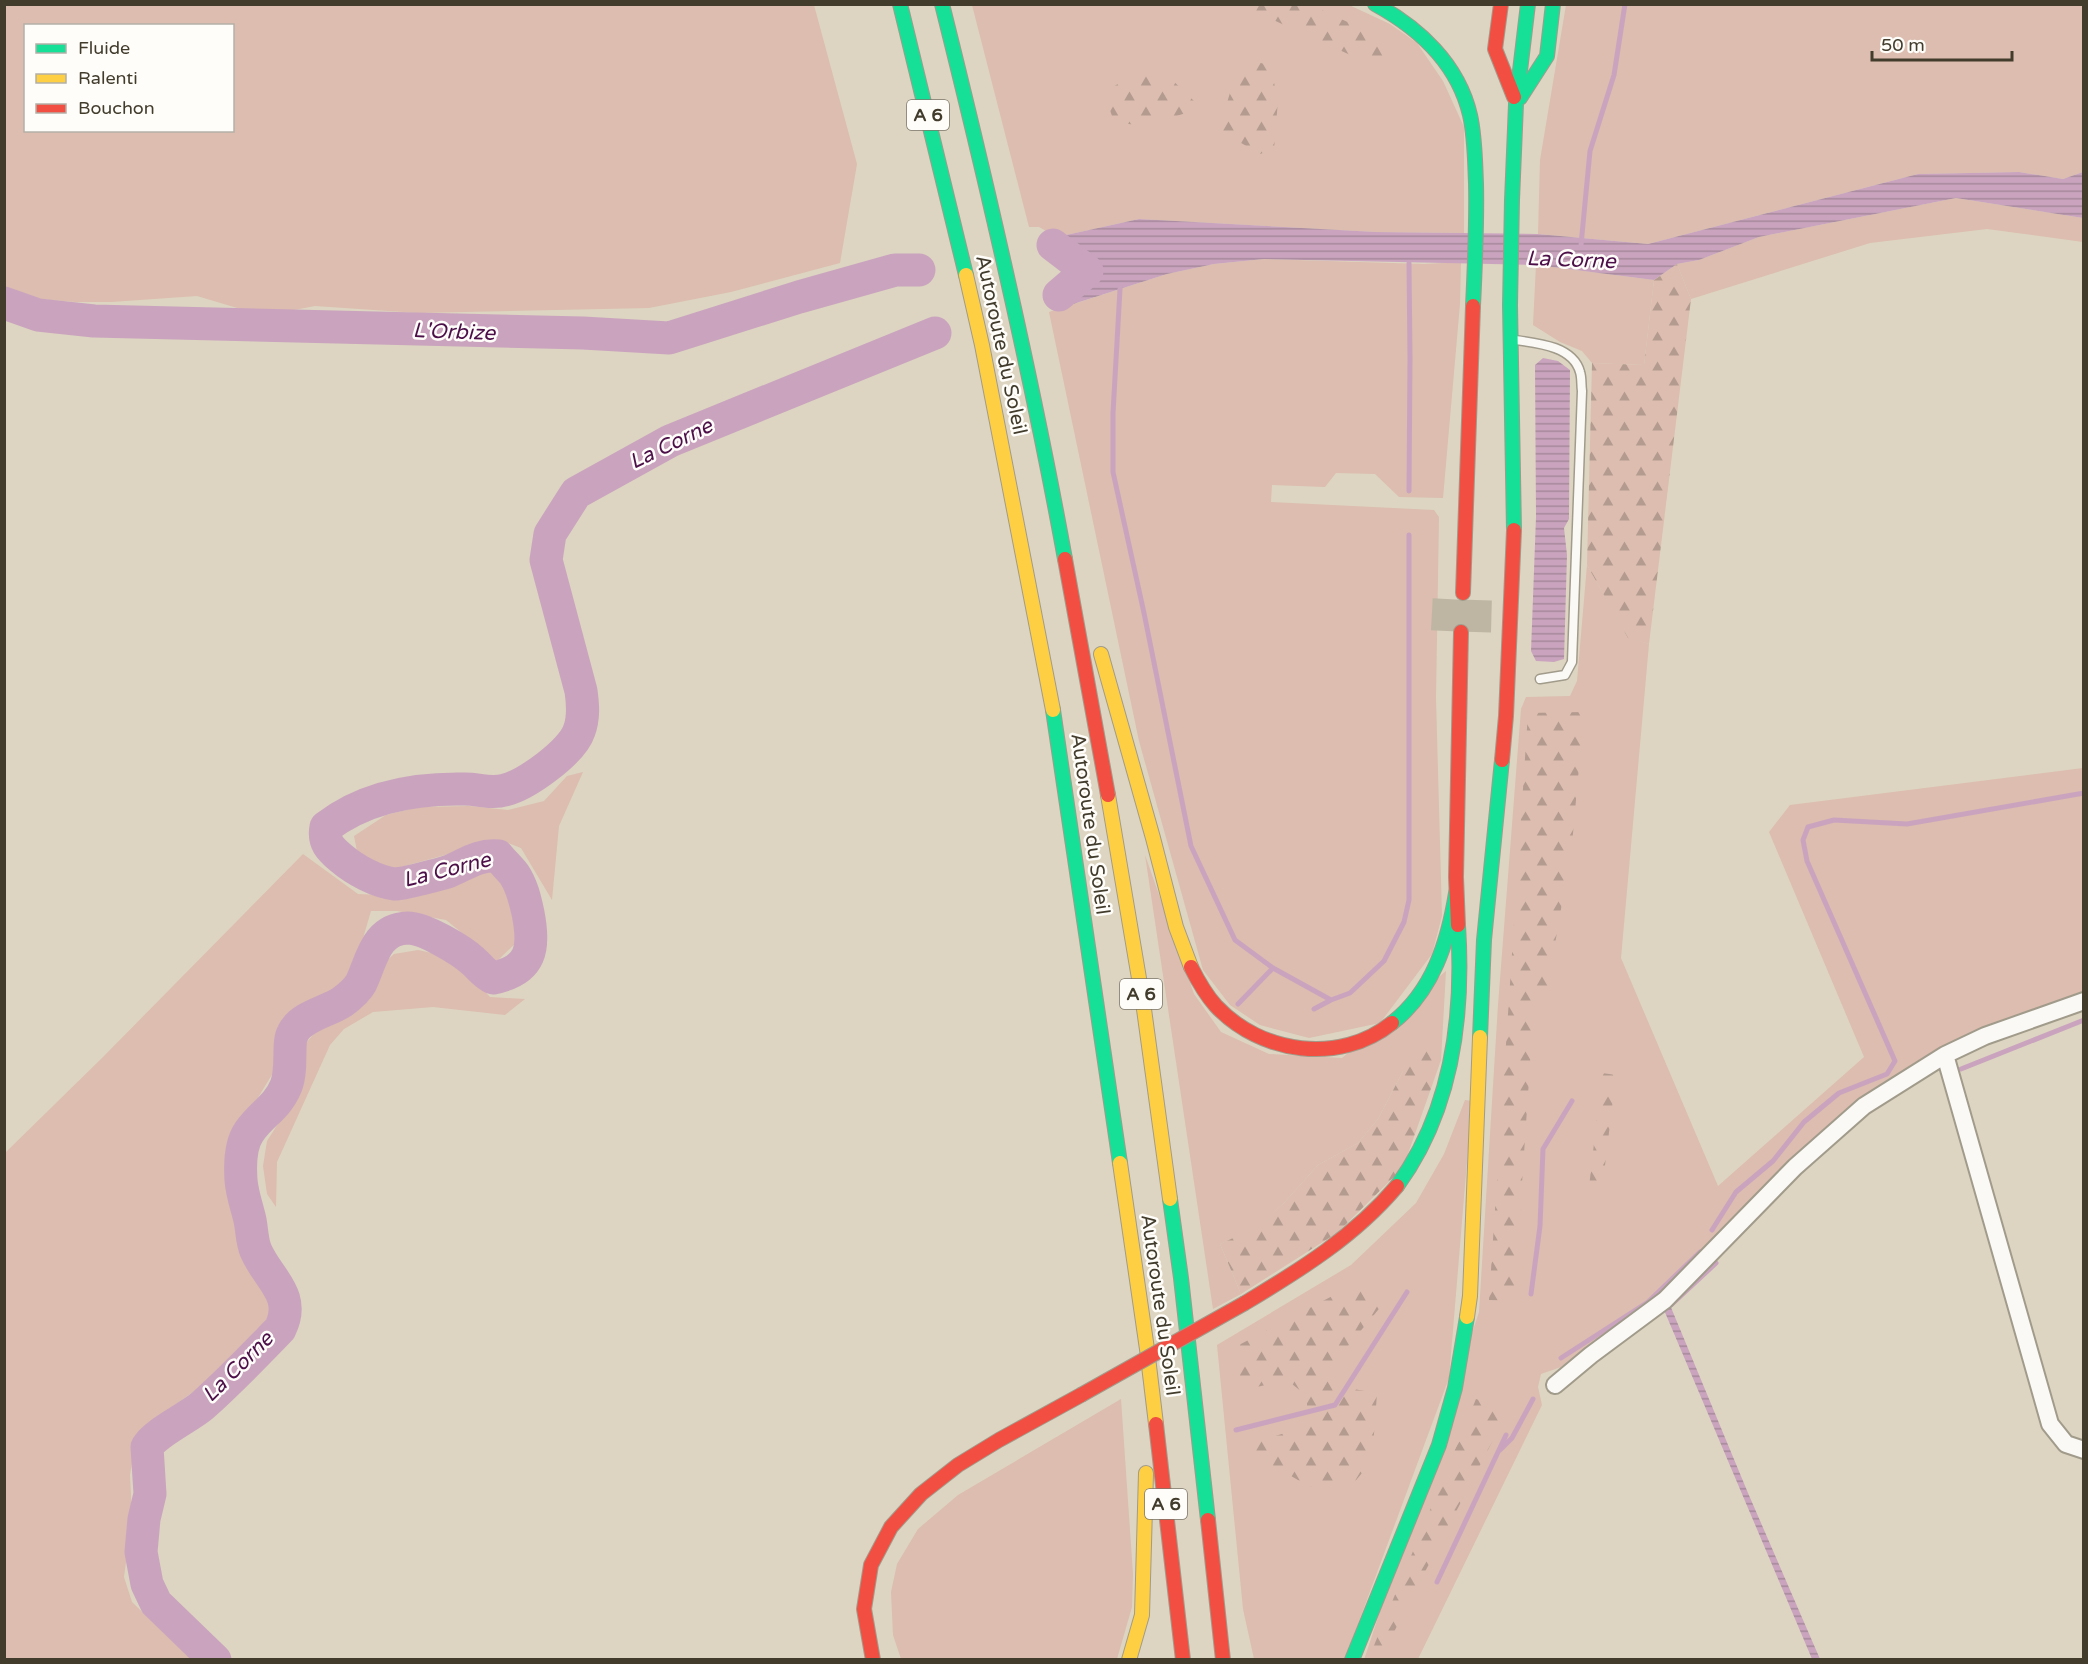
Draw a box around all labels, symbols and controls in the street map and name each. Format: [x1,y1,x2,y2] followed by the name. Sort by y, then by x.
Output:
[24,24,234,132] legend
[1872,24,2012,62] scale bar
[1881,34,1925,56] text: 50 m
[78,37,130,59] text: Fluide
[78,67,138,89] text: Ralenti
[78,97,155,119] text: Bouchon
[907,100,949,130] road number: A 6
[1526,246,1617,274] water label: La Corne
[970,253,1032,437] street label: Autoroute du Soleil
[412,318,497,346] water label: L'Orbize
[625,413,718,475] water label: La Corne
[1065,732,1115,916] street label: Autoroute du Soleil
[401,847,494,893] water label: La Corne
[1120,979,1162,1009] road number: A 6
[1135,1213,1185,1397] street label: Autoroute du Soleil
[198,1326,279,1407] water label: La Corne
[1145,1489,1187,1519] road number: A 6

